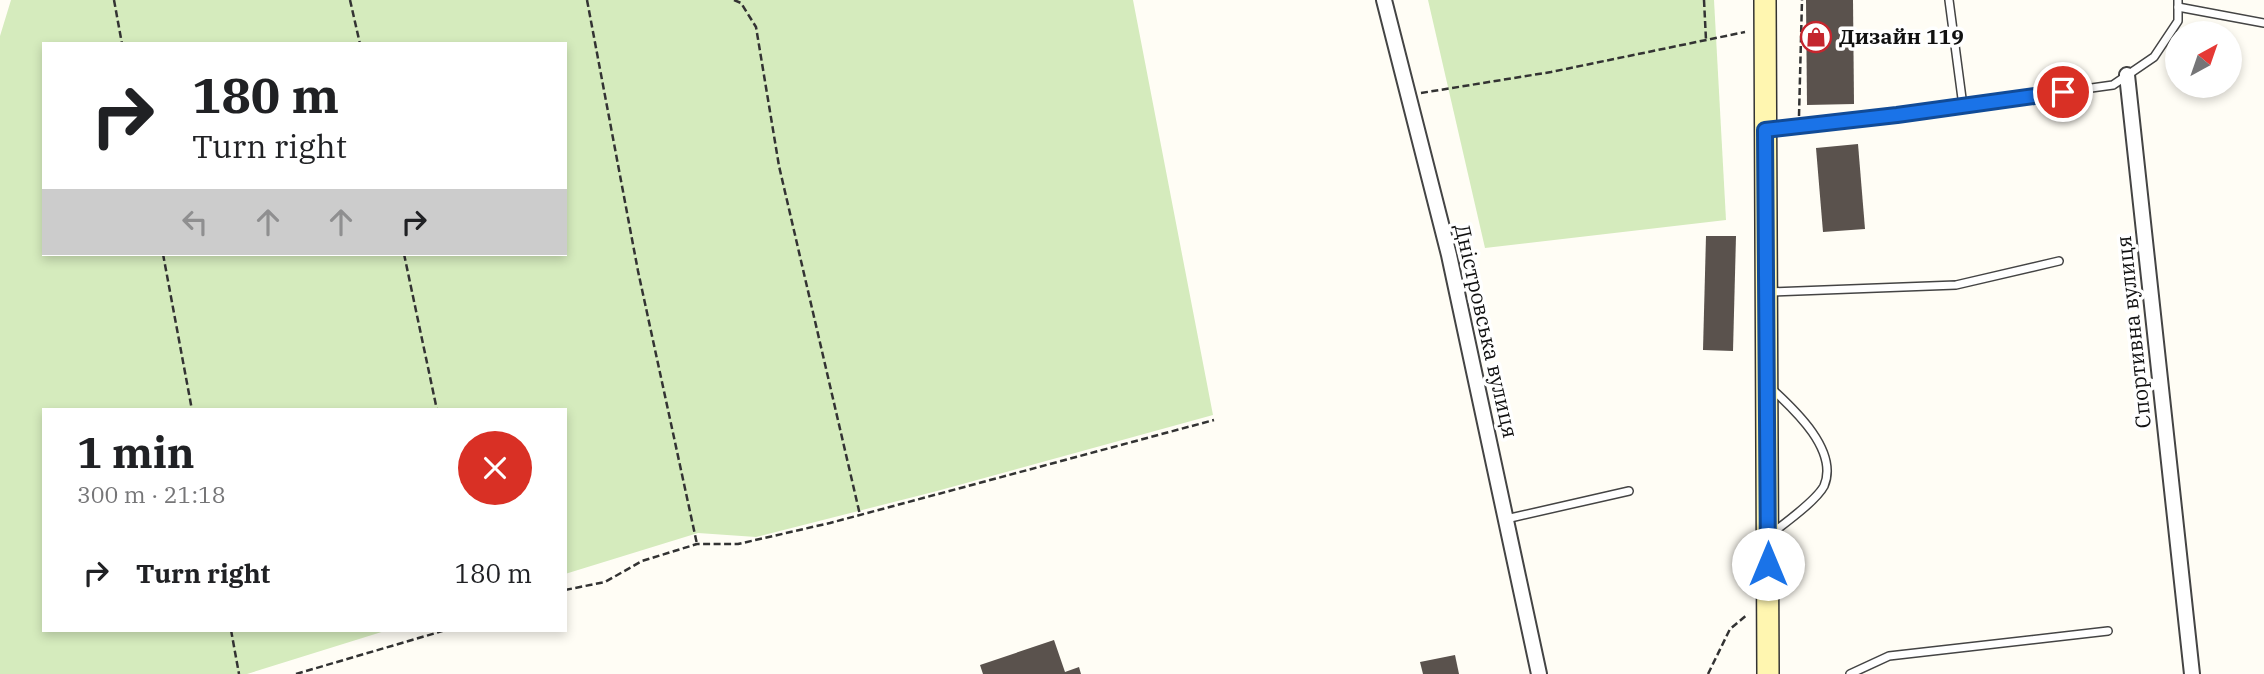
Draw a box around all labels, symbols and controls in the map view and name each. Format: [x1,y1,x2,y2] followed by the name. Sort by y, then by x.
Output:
[1799,20,1833,54] shop icon: Дизайн 119
[2165,21,2242,98] north arrow
[2165,21,2242,98] map controls
[1839,22,1964,50] place label: Дизайн 119
[2033,62,2093,122] pin
[192,63,339,126] text: 180 m
[77,70,168,161] icon: right
[2044,73,2082,111] icon: arrive
[192,125,347,167] text: Turn right
[176,203,214,241] icon: left
[249,203,287,241] icon: ahead
[322,203,360,241] icon: ahead
[395,203,433,241] icon: right
[1449,221,1525,441] street label: Дністровська вулиця
[2109,234,2157,430] street label: Спортивна вулиця
[77,425,195,480] text: 1 min
[458,431,532,505] button: close
[77,479,226,509] text: 300 m · 21:18
[1731,527,1805,601] position arrow
[77,554,115,592] icon: right
[136,556,270,590] text: Turn right
[454,556,532,590] text: 180 m

